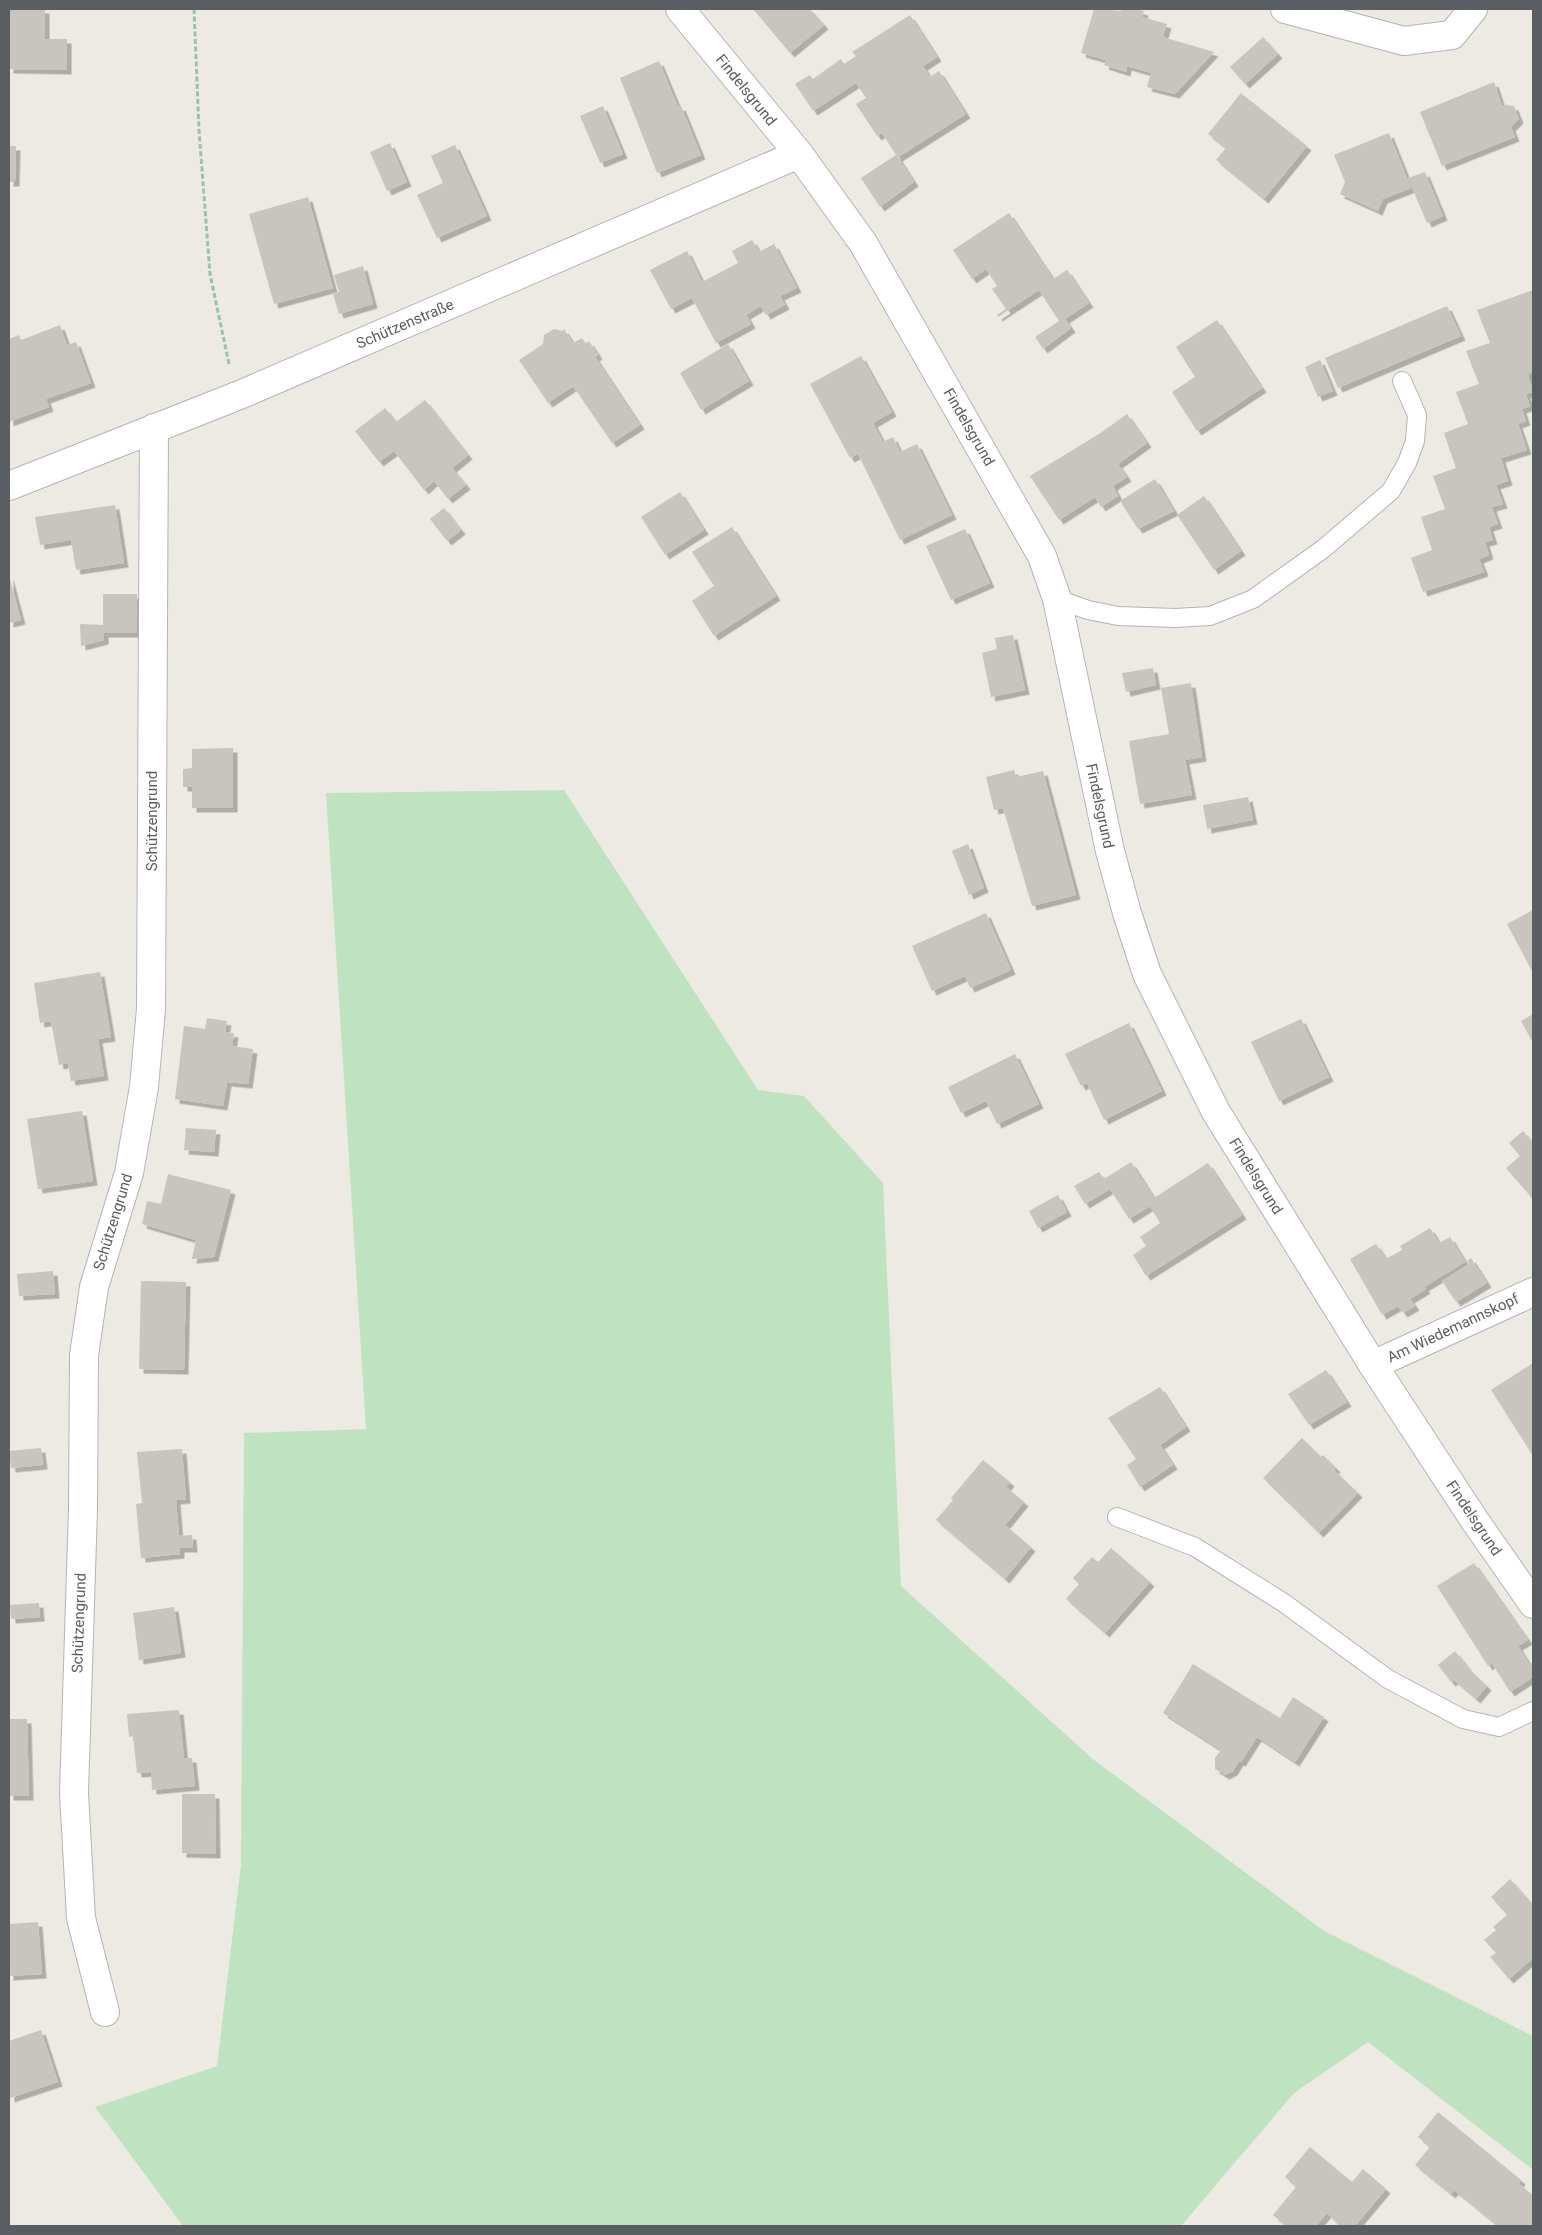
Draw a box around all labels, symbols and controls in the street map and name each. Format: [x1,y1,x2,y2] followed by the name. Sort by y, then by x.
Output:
[712,51,780,129] street label: Findelsgrund
[354,295,457,353] street label: Schützenstraße
[940,385,998,469] street label: Findelsgrund
[1082,762,1118,850] street label: Findelsgrund
[143,771,161,871] street label: Schützengrund
[1225,1135,1287,1217] street label: Findelsgrund
[90,1171,136,1273] street label: Schützengrund
[1384,1289,1522,1366] street label: Am Wiedemannskopf
[1442,1477,1506,1559] street label: Findelsgrund
[68,1573,90,1673] street label: Schützengrund

